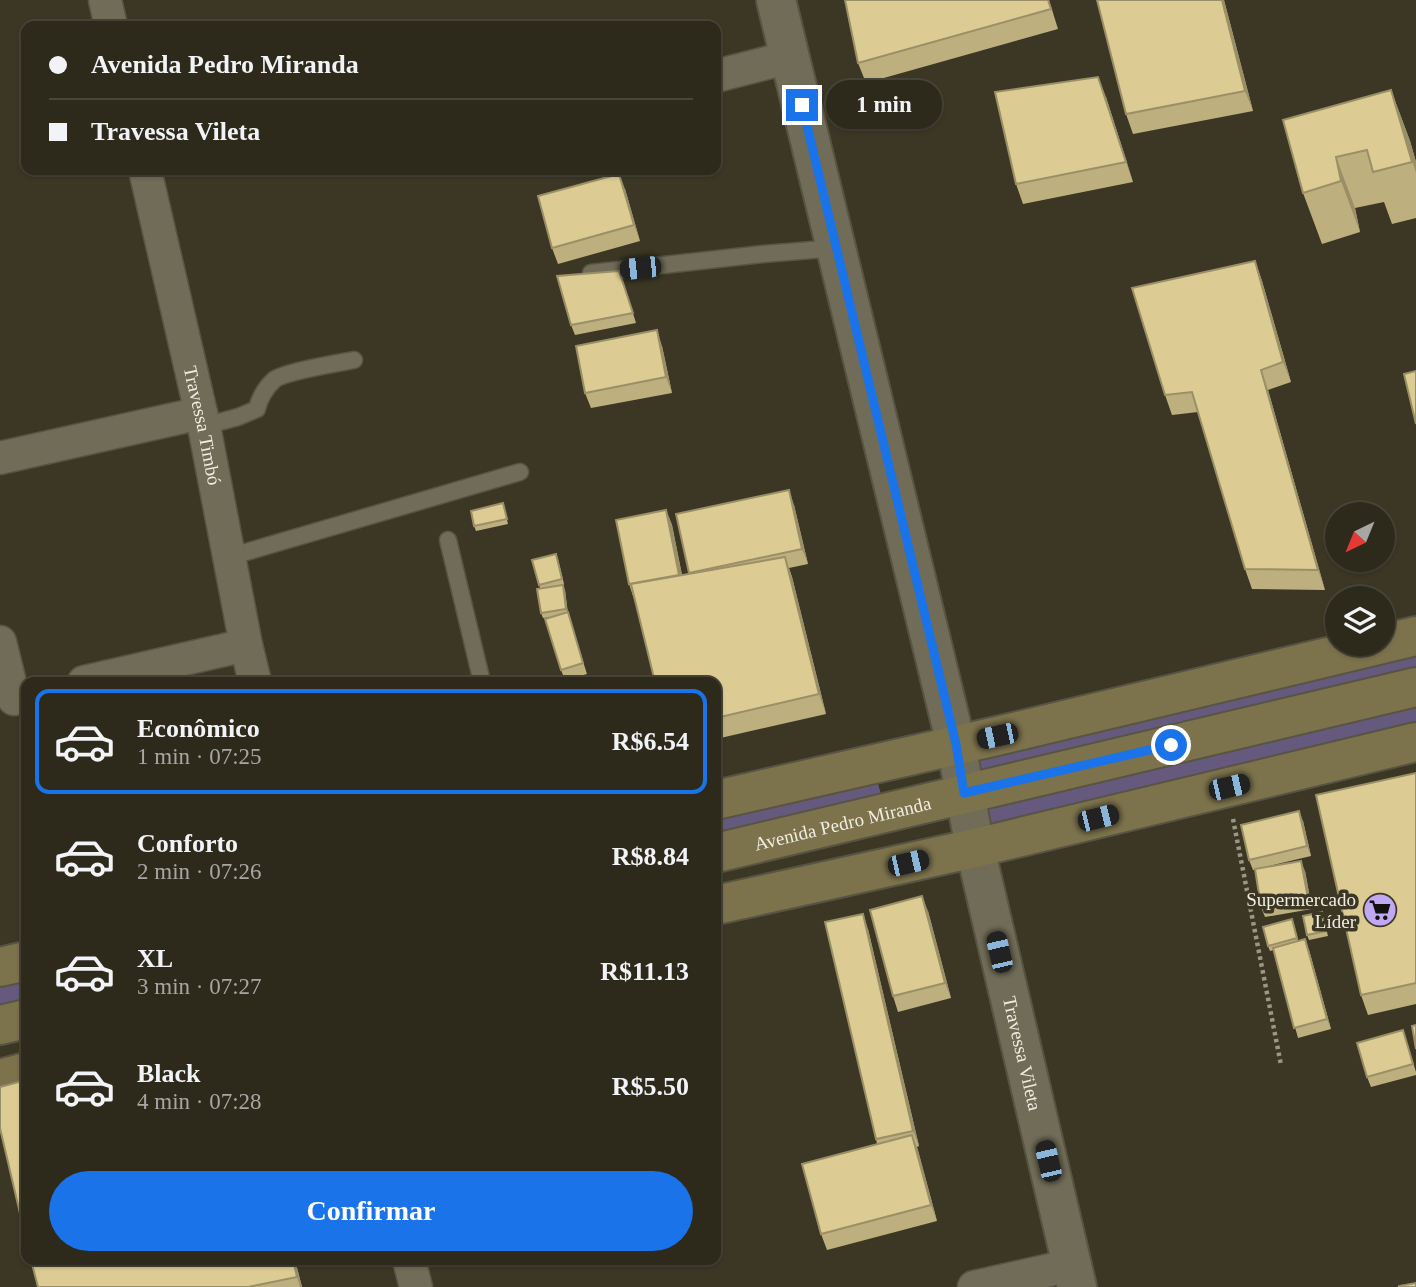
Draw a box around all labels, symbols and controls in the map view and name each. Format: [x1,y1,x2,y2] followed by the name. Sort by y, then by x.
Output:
[91,50,359,79] text: Avenida Pedro Miranda
[826,80,942,130] callout: 1 min
[786,89,818,121] route end
[856,92,912,117] text: 1 min
[91,117,260,146] text: Travessa Vileta
[619,255,662,281] car
[179,364,225,487] street label: Travessa Timbó
[1325,502,1395,572] north arrow
[1325,502,1395,656] map controls
[1325,586,1395,656] button: layers
[53,710,116,773] icon: car
[137,714,260,743] text: Econômico
[975,721,1020,751] car
[612,727,689,756] text: R$6.54
[1155,729,1187,761] route start
[137,744,262,769] text: 1 min · 07:25
[1207,772,1252,802] car
[752,792,934,855] street label: Avenida Pedro Miranda
[1076,803,1121,833] car
[53,825,116,888] icon: car
[137,829,238,858] text: Conforto
[612,842,689,871] text: R$8.84
[886,848,931,878] car
[137,859,262,884] text: 2 min · 07:26
[1246,889,1357,932] place label: Supermercado Líder
[1361,891,1399,929] supermarket icon: Supermercado Líder
[985,929,1014,975] car
[53,940,116,1003] icon: car
[137,944,173,973] text: XL
[600,957,689,986] text: R$11.13
[137,974,262,999] text: 3 min · 07:27
[999,994,1046,1113] street label: Travessa Vileta
[53,1055,116,1118] icon: car
[137,1059,201,1088] text: Black
[612,1072,689,1101] text: R$5.50
[137,1089,262,1114] text: 4 min · 07:28
[1034,1138,1063,1184] car
[49,1171,693,1251] button: Confirmar

